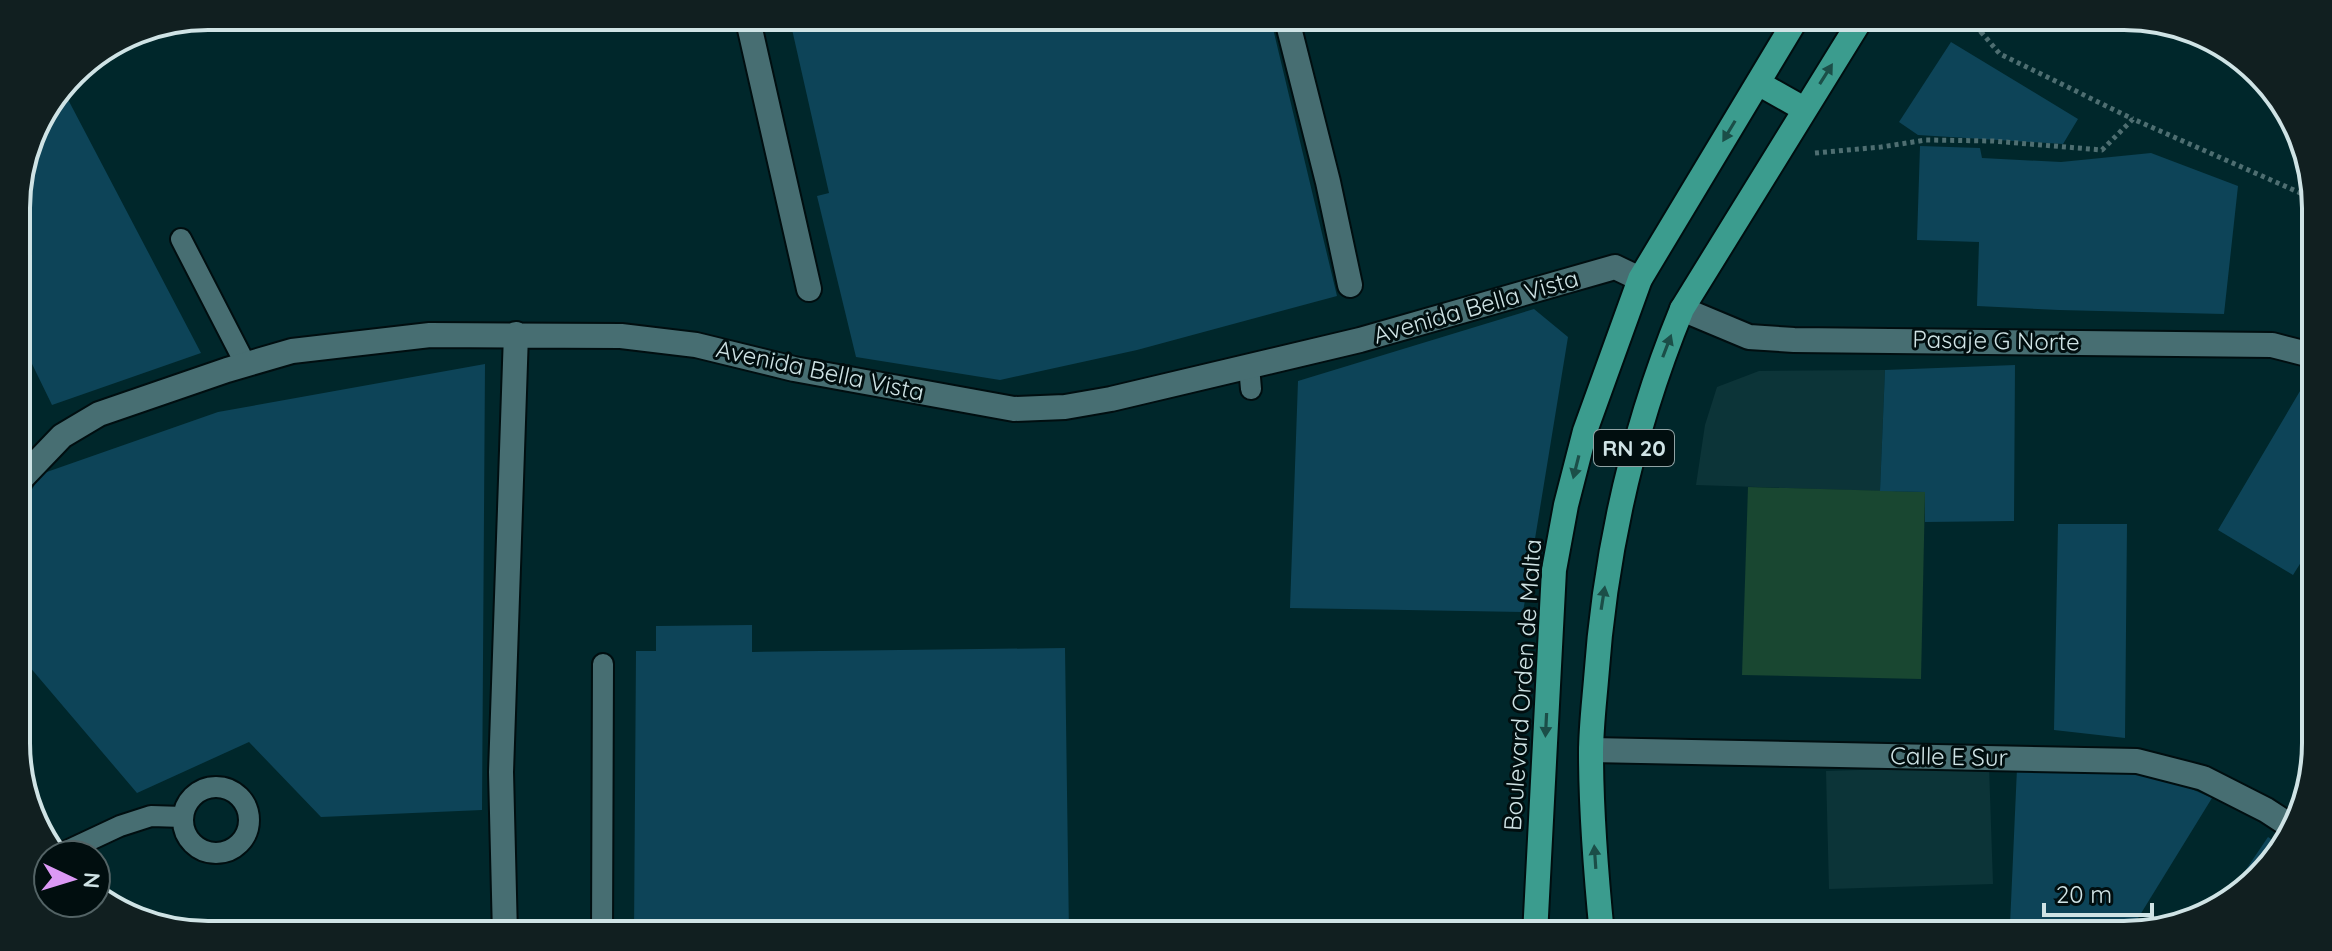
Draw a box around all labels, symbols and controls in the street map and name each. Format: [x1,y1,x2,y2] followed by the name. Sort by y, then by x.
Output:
[1819,63,1833,85] one-way arrow
[1722,120,1736,142] one-way arrow
[1370,262,1582,350] street label: Avenida Bella Vista
[1912,324,2080,356] street label: Pasaje G Norte
[713,333,927,407] street label: Avenida Bella Vista
[1661,334,1674,358] one-way arrow
[1594,430,1674,466] road number: RN 20
[1569,455,1581,480] one-way arrow
[1497,538,1547,832] street label: Boulevard Orden de Malta
[1598,585,1610,610] one-way arrow
[1539,713,1552,738] one-way arrow
[1890,740,2008,772] street label: Calle E Sur
[32,839,112,919] north arrow
[1588,844,1601,869] one-way arrow
[2044,867,2152,917] scale bar
[77,871,106,889] text: N
[2056,879,2112,909] text: 20 m

